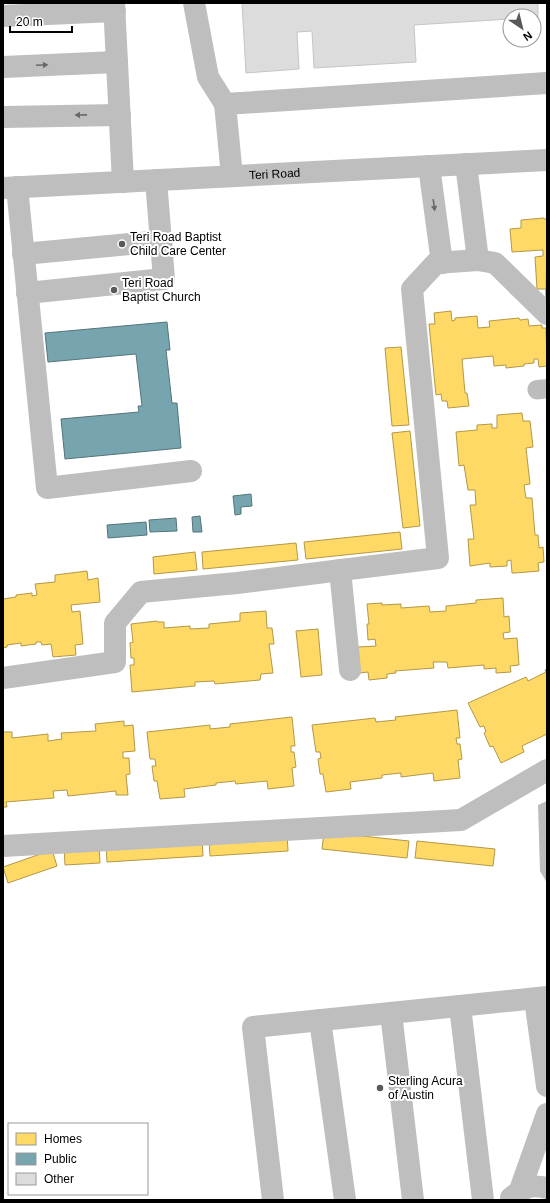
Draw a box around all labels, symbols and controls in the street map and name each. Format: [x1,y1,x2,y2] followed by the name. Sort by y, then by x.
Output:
[10,8,72,34] scale bar
[502,8,542,48] north arrow
[16,15,43,29] text: 20 m
[521,29,534,43] text: N
[36,62,48,69] one-way arrow
[75,112,87,119] one-way arrow
[249,166,301,182] street label: Teri Road
[431,199,437,211] one-way arrow
[130,230,226,258] place label: Teri Road Baptist Child Care Center
[117,239,127,249] marker: Teri Road Baptist Child Care Center
[122,276,201,304] place label: Teri Road Baptist Church
[109,285,119,295] marker: Teri Road Baptist Church
[388,1074,463,1102] place label: Sterling Acura of Austin
[375,1083,385,1093] marker: Sterling Acura of Austin
[8,1123,148,1195] legend
[44,1132,82,1146] text: Homes
[44,1152,77,1166] text: Public
[44,1172,74,1186] text: Other

